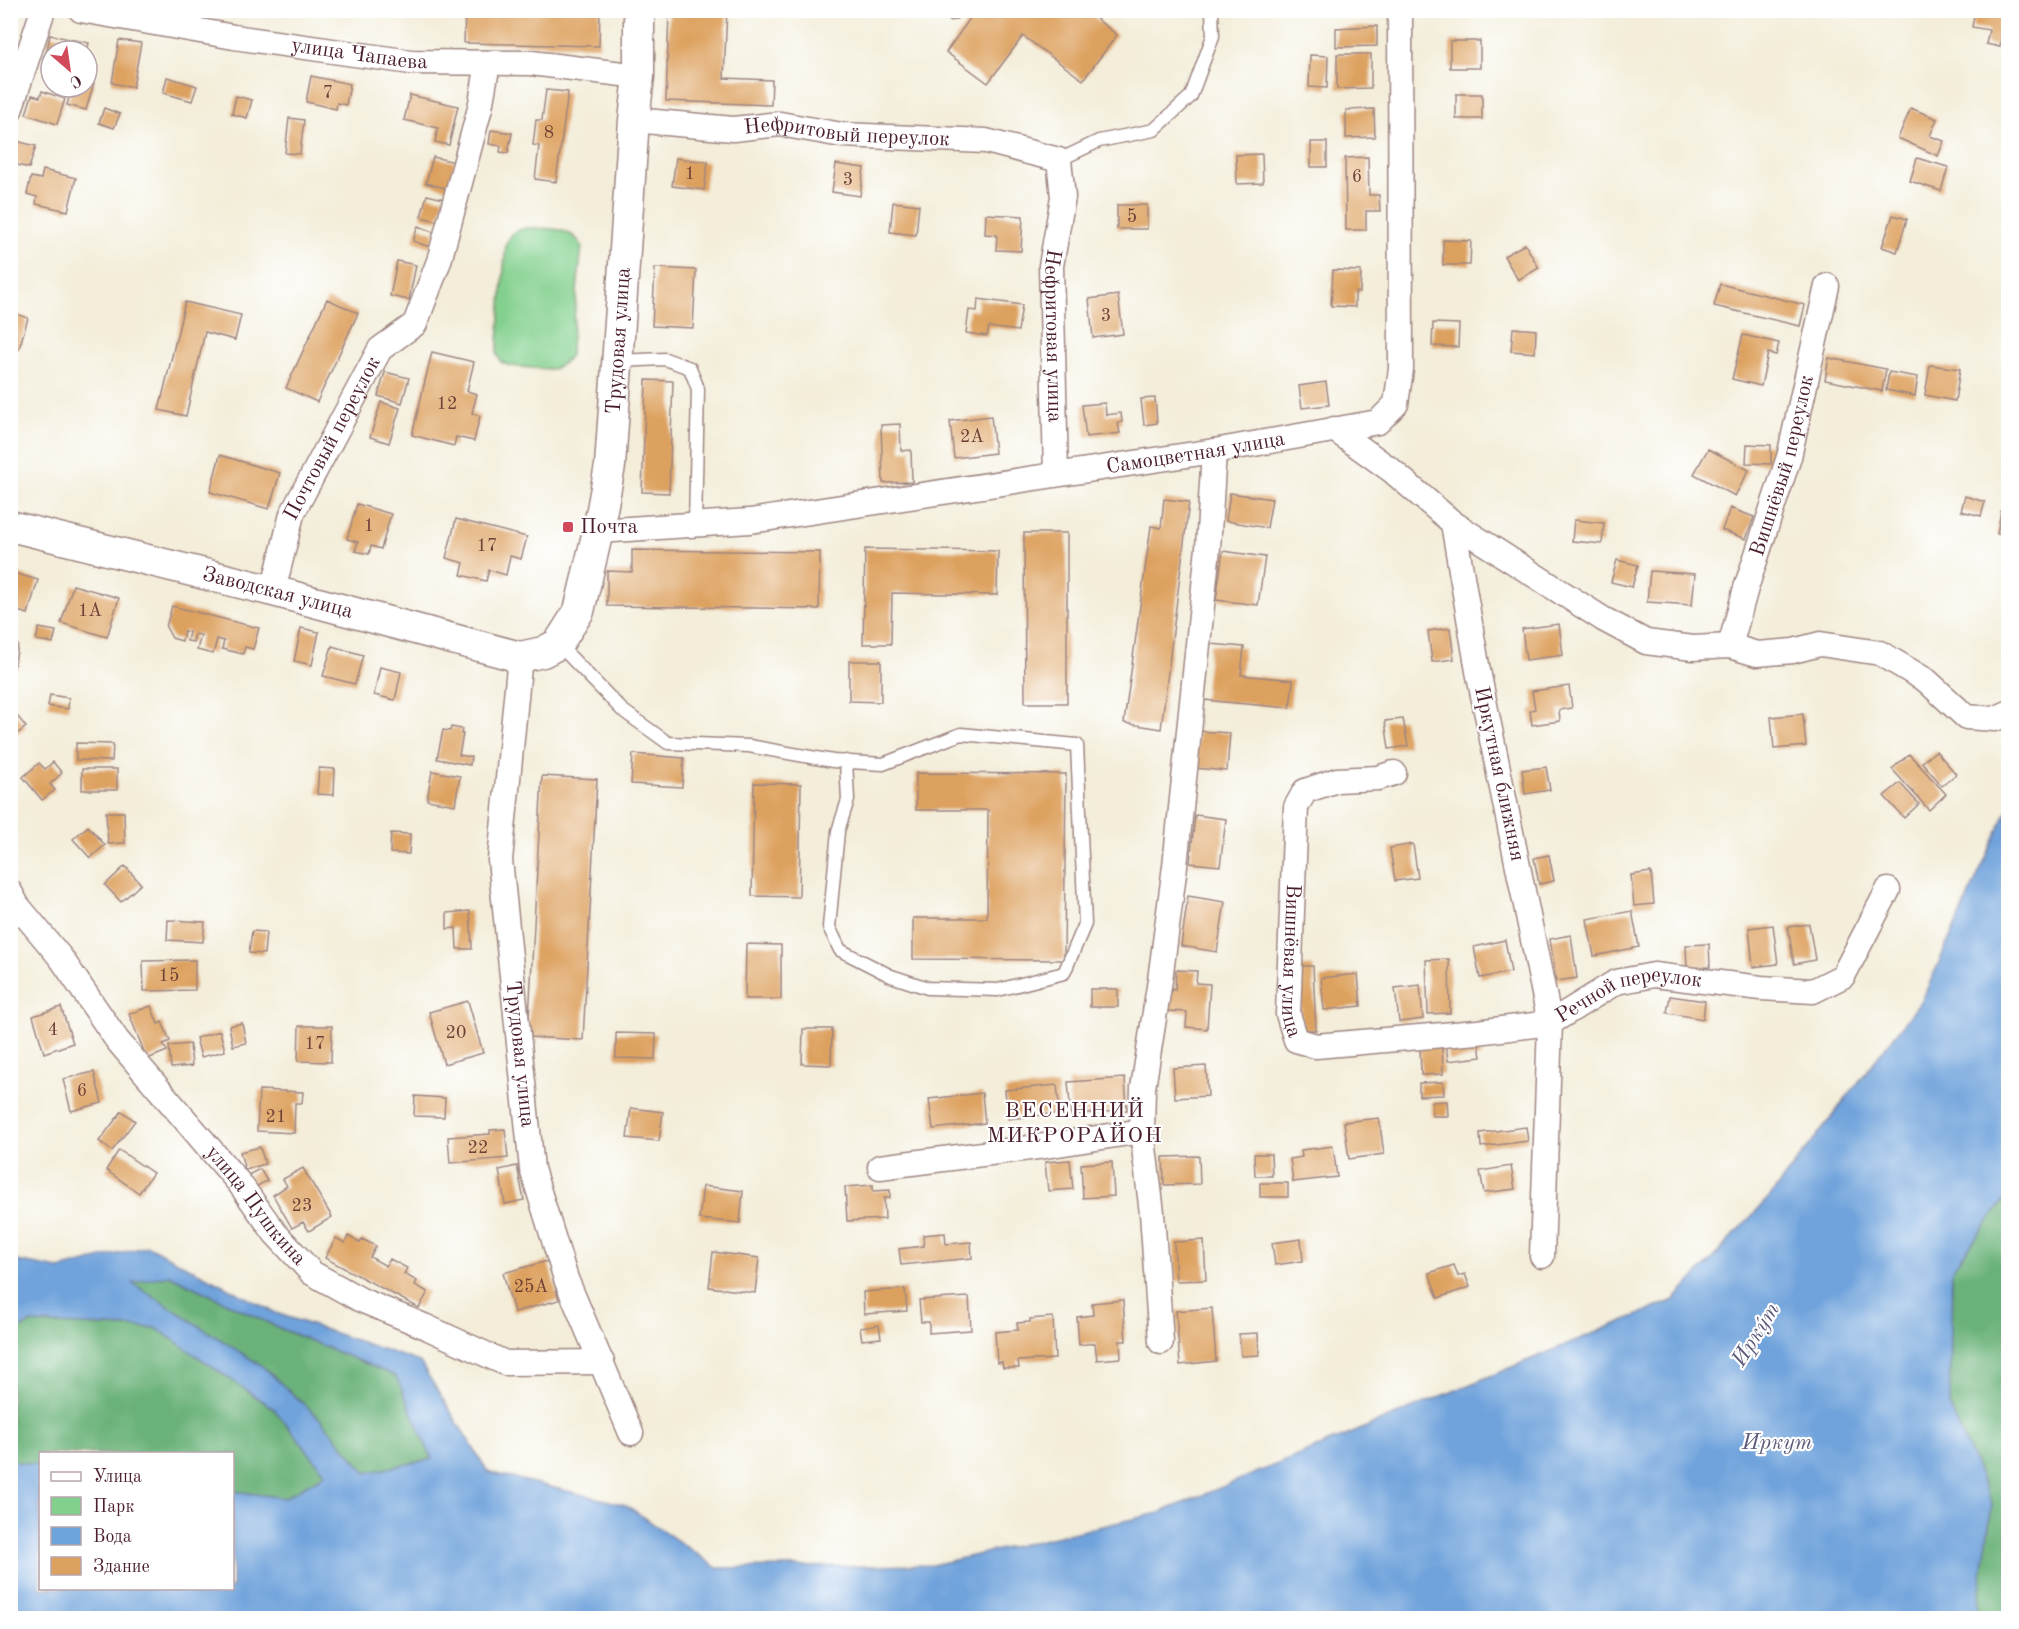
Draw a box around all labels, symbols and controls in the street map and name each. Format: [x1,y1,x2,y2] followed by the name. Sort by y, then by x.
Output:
[290,35,428,73] street label: улица Чапаева
[39,39,99,99] north arrow
[67,71,84,90] text: С
[323,84,333,102] house number: 7
[743,113,951,150] street label: Нефритовый переулок
[544,124,554,142] house number: 8
[685,165,695,183] house number: 1
[1352,168,1362,186] house number: 6
[843,171,853,189] house number: 3
[1127,208,1137,226] house number: 5
[1040,247,1065,423] street label: Нефритовая улица
[603,267,634,415] street label: Трудовая улица
[1101,307,1111,325] house number: 3
[280,353,385,524] street label: Почтовый переулок
[1747,373,1818,559] street label: Вишнёвый переулок
[437,395,457,413] house number: 12
[960,428,984,446] house number: 2А
[1105,428,1286,478] street label: Самоцветная улица
[364,517,374,535] house number: 1
[580,517,638,538] place label: Почта
[561,520,575,534] marker: Почта
[477,537,497,555] house number: 17
[200,564,355,622] street label: Заводская улица
[78,602,102,620] house number: 1А
[1470,685,1528,863] street label: Иркутная ближняя
[1277,883,1305,1040] street label: Вишнёвая улица
[1552,964,1704,1027] street label: Речной переулок
[159,967,179,985] house number: 15
[502,980,538,1128] street label: Трудовая улица
[48,1021,58,1039] house number: 4
[446,1024,466,1042] house number: 20
[305,1035,325,1053] house number: 17
[77,1082,87,1100] house number: 6
[987,1096,1163,1147] district label: ВЕСЕННИЙ МИКРОРАЙОН
[266,1108,286,1126] house number: 21
[468,1139,488,1157] house number: 22
[202,1142,310,1270] street label: улица Пушкина
[292,1197,312,1215] house number: 23
[514,1278,549,1296] house number: 25А
[1727,1299,1784,1372] water label: Ирку́т
[1741,1432,1813,1454] water label: Иркут
[39,1452,234,1590] legend
[93,1468,142,1486] text: Улица
[93,1498,134,1516] text: Парк
[93,1528,132,1546] text: Вода
[93,1558,150,1576] text: Здание

